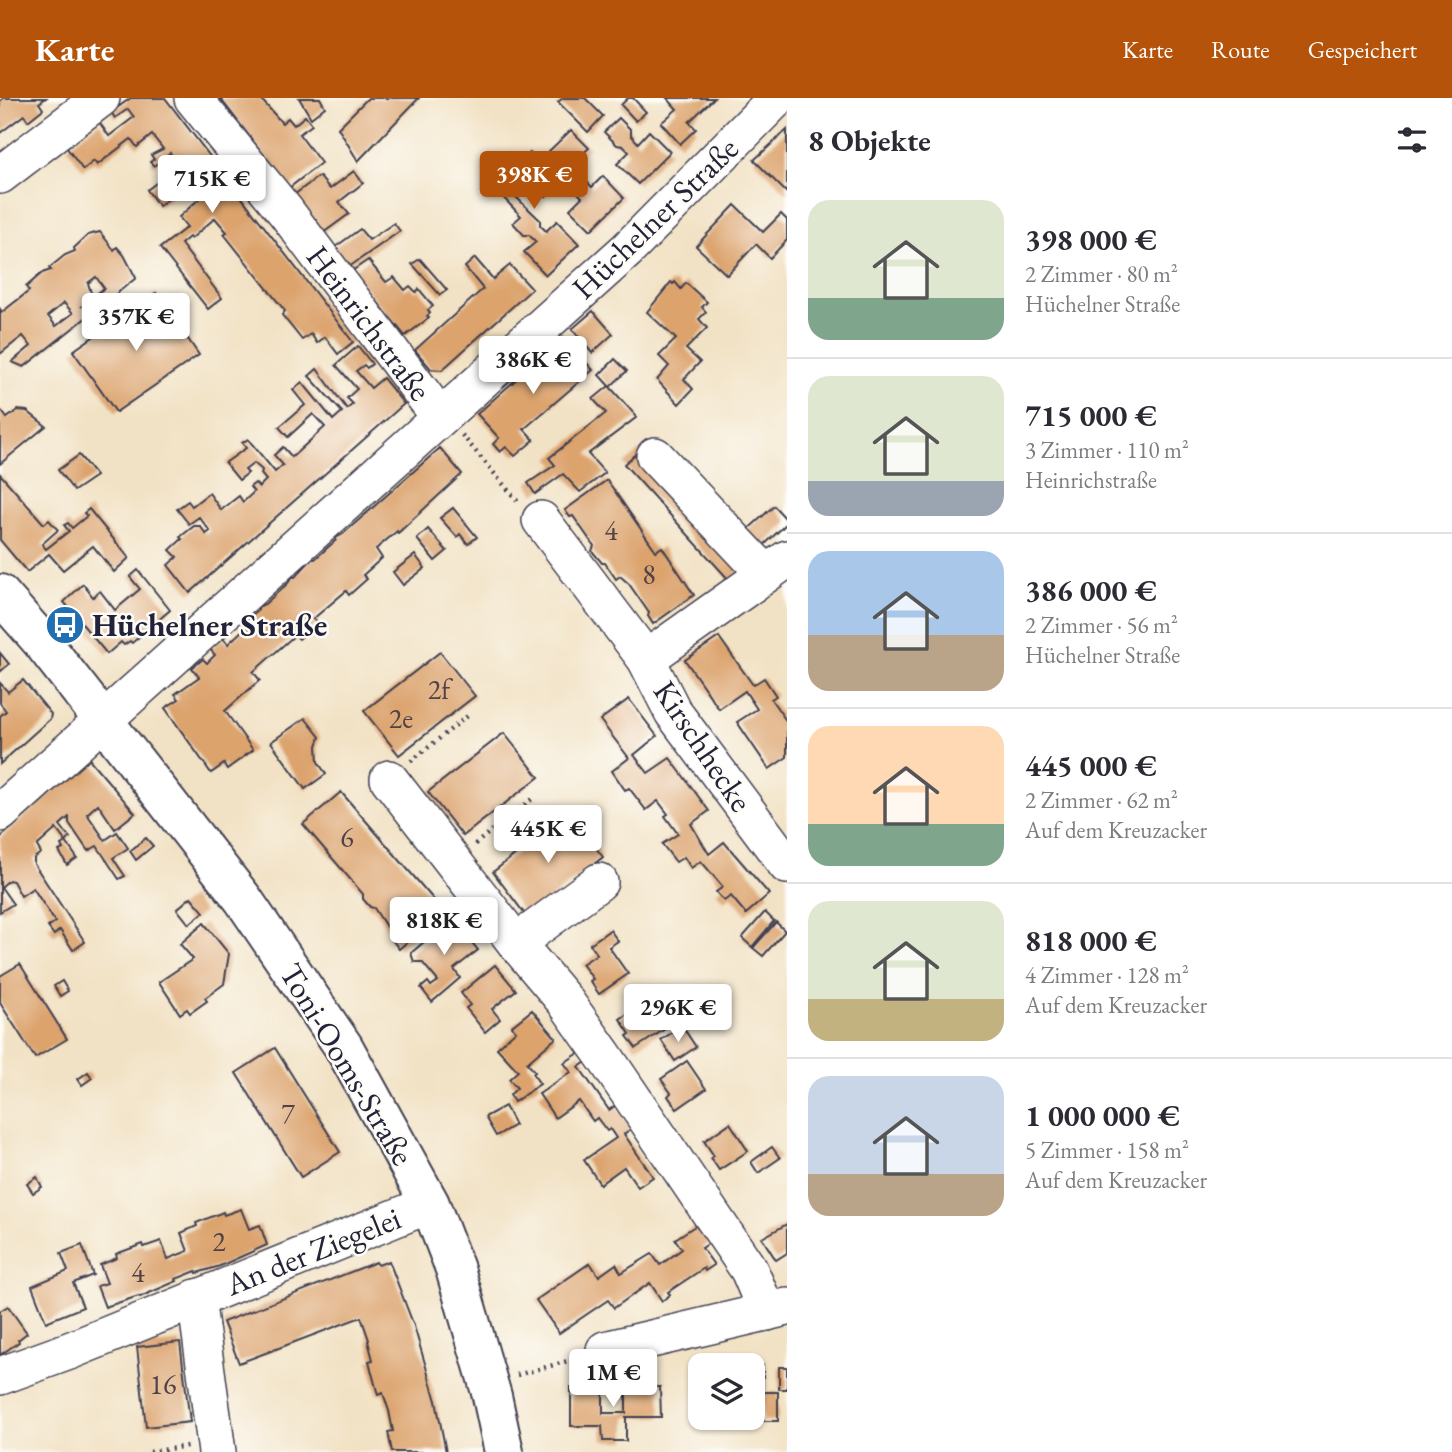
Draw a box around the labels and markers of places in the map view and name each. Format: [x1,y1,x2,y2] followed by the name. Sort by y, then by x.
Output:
[477,152,591,211] pin: 398K €
[155,156,269,215] pin: 715K €
[79,294,193,353] pin: 357K €
[476,336,590,396] pin: 386K €
[44,604,86,646] bus stop icon: Hüchelner Straße
[92,604,327,646] place label: Hüchelner Straße
[491,806,605,865] pin: 445K €
[387,898,501,957] pin: 818K €
[621,984,735,1044] pin: 296K €
[572,1350,654,1409] pin: 1M €

